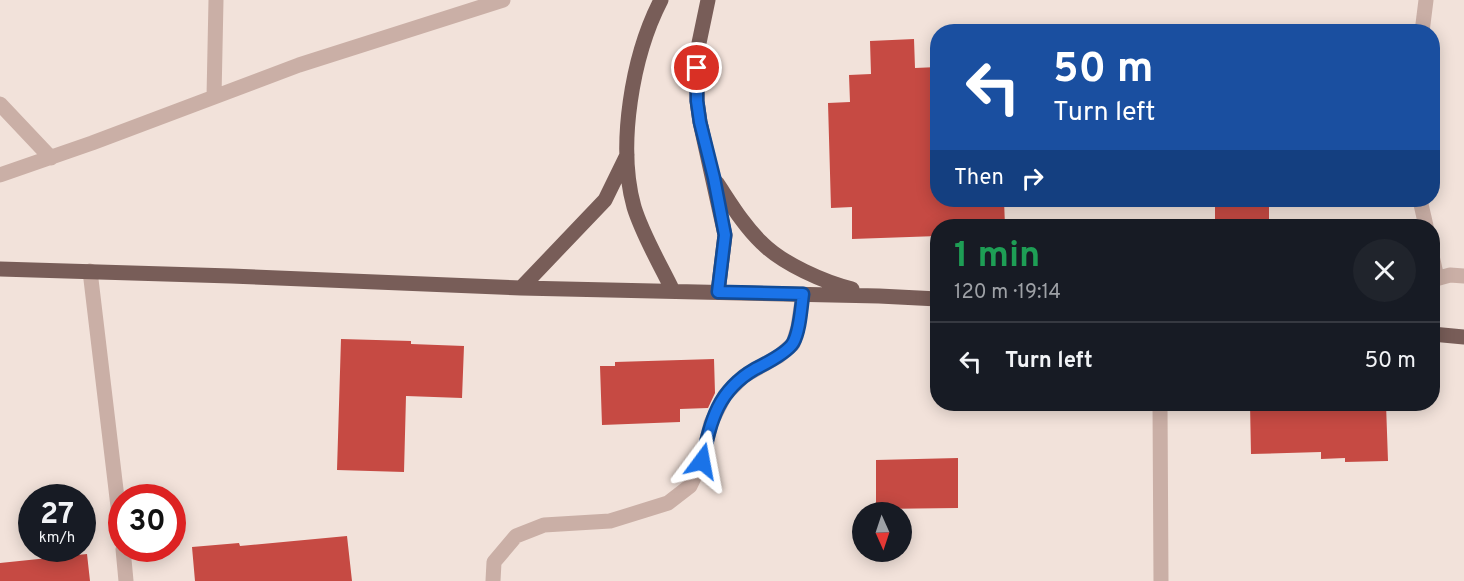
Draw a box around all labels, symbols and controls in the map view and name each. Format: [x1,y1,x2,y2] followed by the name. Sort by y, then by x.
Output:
[671,42,722,93] pin
[1053,44,1154,97] text: 50 m
[954,48,1032,126] icon: left
[680,51,713,84] icon: arrive
[1053,96,1155,130] text: Turn left
[1016,162,1049,195] icon: right
[954,165,1004,192] text: Then
[954,234,1040,280] text: 1 min
[1353,239,1416,302] button: close
[954,280,1061,306] text: 120 m · 19:14
[954,345,987,378] icon: left
[1005,348,1093,375] text: Turn left
[1364,348,1416,375] text: 50 m
[670,429,734,493] position arrow
[108,484,186,562] speed limit sign: 30
[40,497,74,534] text: 27
[852,502,912,562] north arrow
[852,502,912,562] map controls
[39,529,75,548] text: km/h

